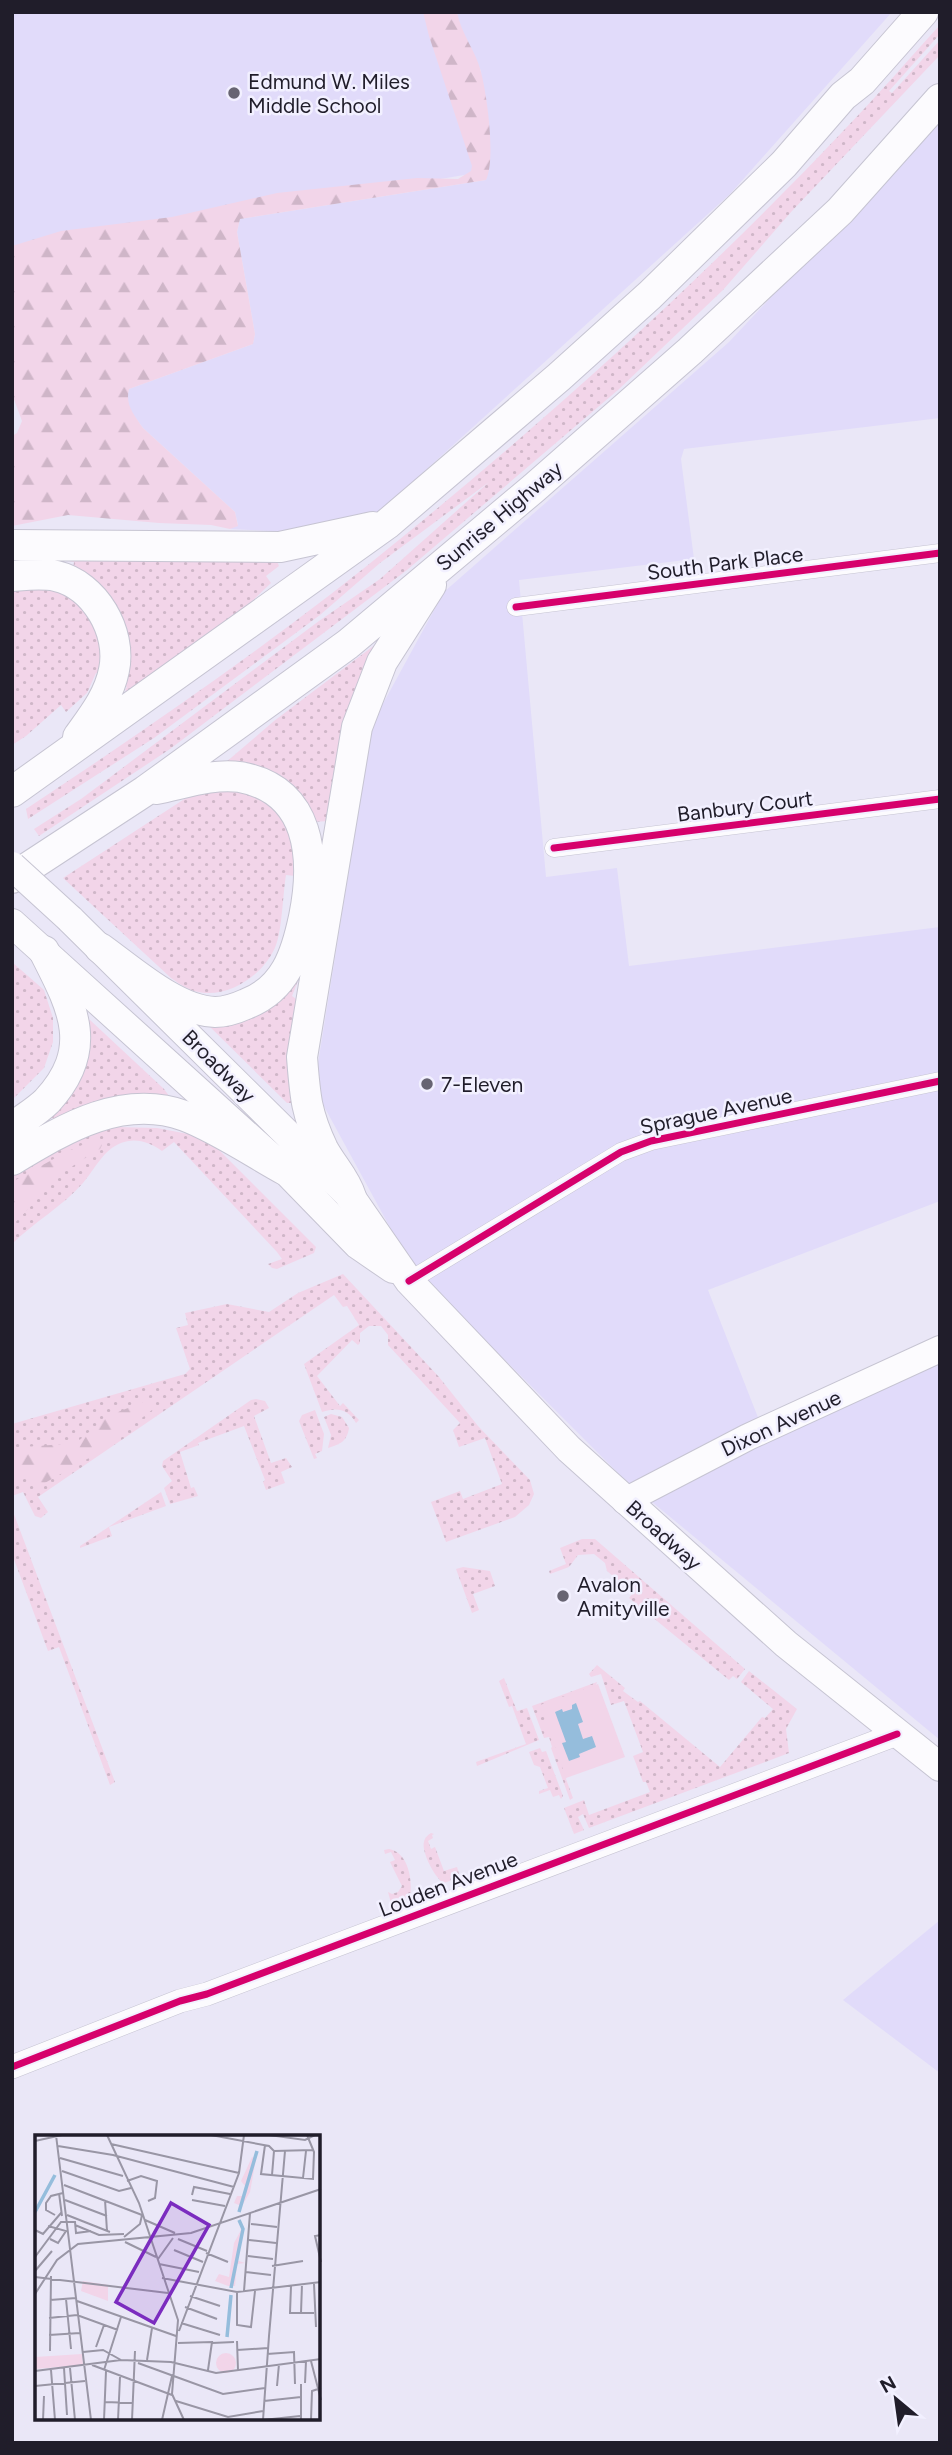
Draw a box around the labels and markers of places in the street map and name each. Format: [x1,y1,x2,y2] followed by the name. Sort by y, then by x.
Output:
[248,69,410,118] place label: Edmund W. Miles Middle School
[226,85,242,101] marker: Edmund W. Miles Middle School
[441,1072,523,1097] place label: 7-Eleven
[419,1076,435,1092] marker: 7-Eleven
[577,1572,669,1621] place label: Avalon Amityville
[555,1588,571,1604] marker: Avalon Amityville

